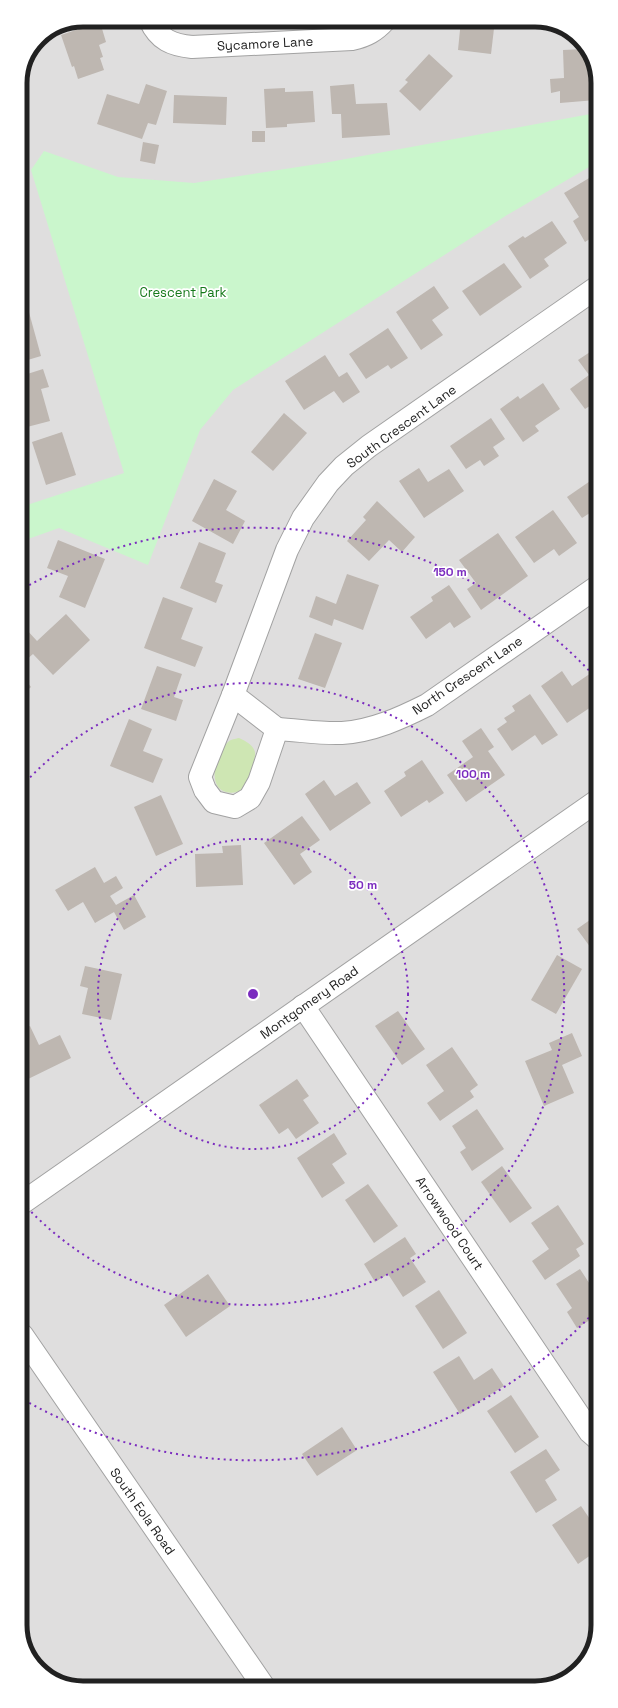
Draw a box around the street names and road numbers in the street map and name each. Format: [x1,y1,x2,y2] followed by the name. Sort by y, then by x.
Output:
[216,32,314,55] street label: Sycamore Lane
[343,381,460,472] street label: South Crescent Lane
[409,632,526,719] street label: North Crescent Lane
[257,962,362,1043] street label: Montgomery Road
[412,1173,487,1273] street label: Arrowwood Court
[106,1464,179,1558] street label: South Eola Road

